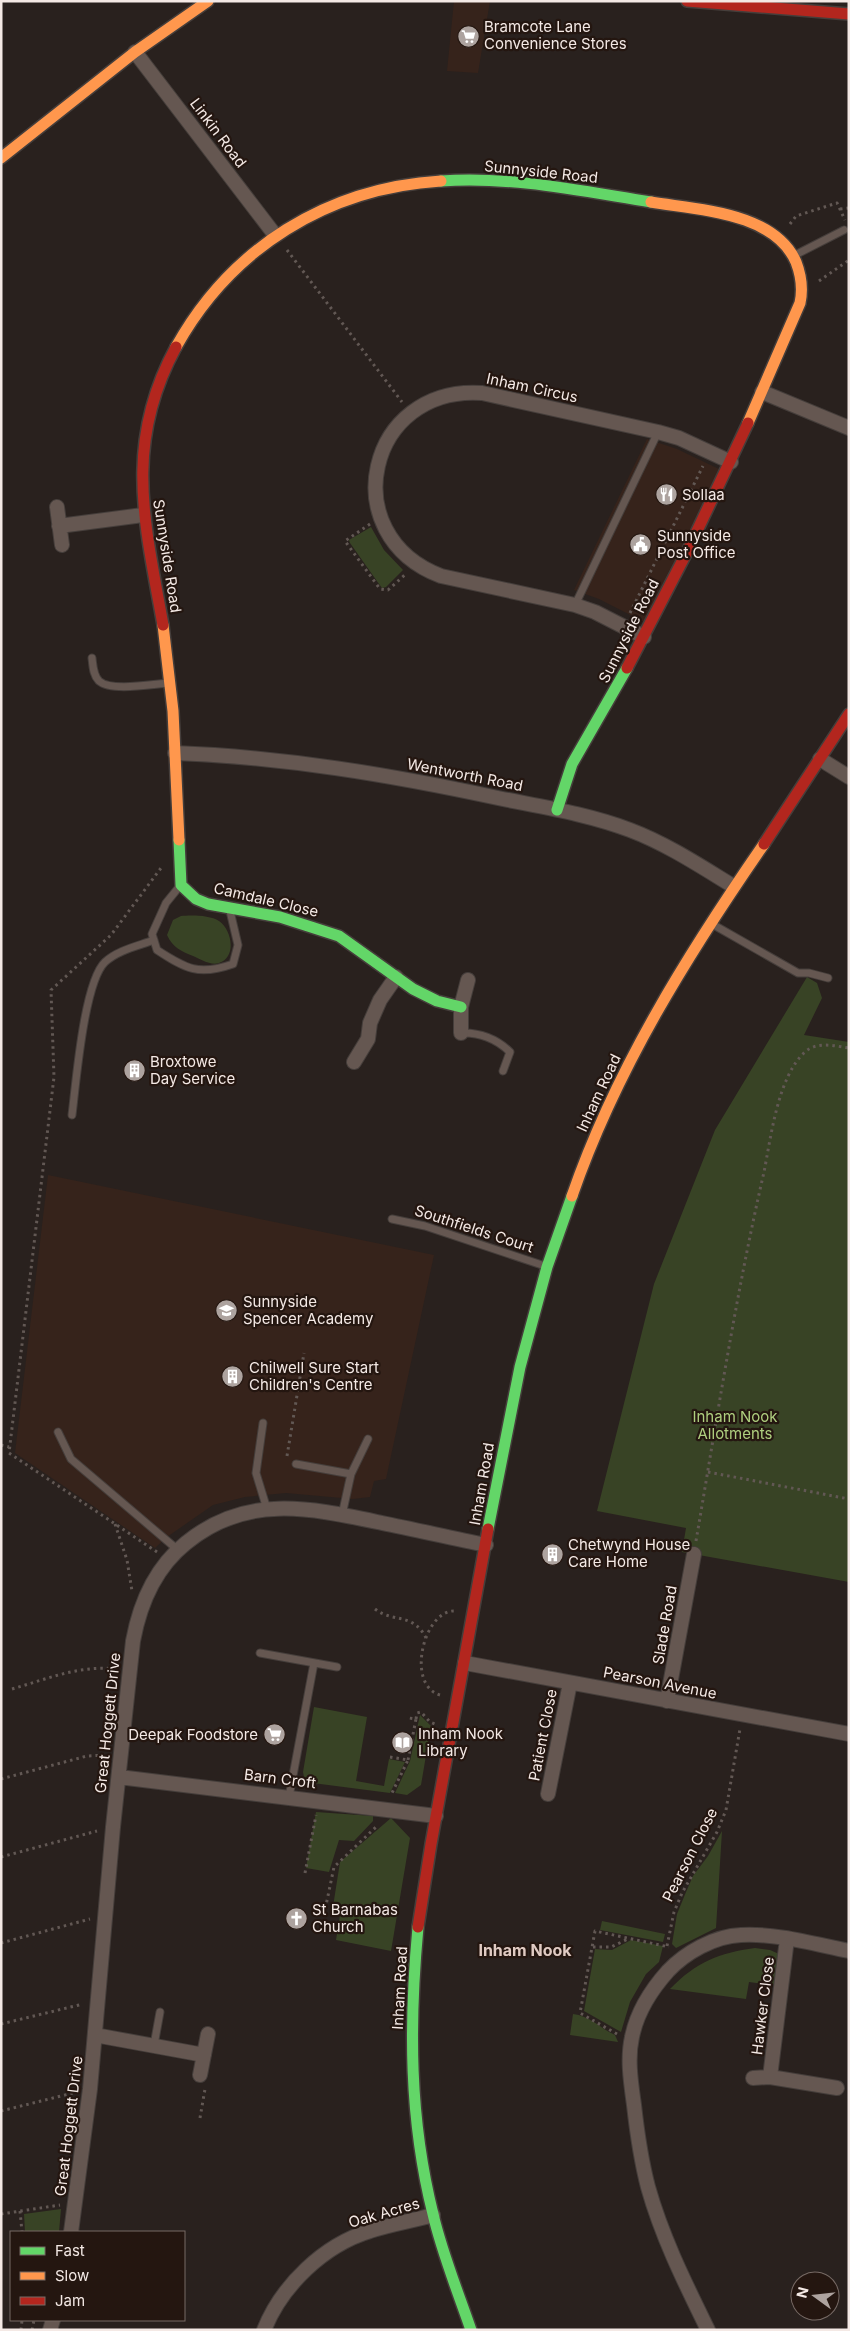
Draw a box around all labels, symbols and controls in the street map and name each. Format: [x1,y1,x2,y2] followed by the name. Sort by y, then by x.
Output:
[484,17,627,53] place label: Bramcote Lane Convenience Stores
[456,24,480,48] supermarket icon: Bramcote Lane Convenience Stores
[186,94,251,171] street label: Linkin Road
[483,156,599,187] street label: Sunnyside Road
[485,369,580,406] street label: Inham Circus
[654,483,678,507] restaurant icon: Sollaa
[682,485,725,504] place label: Sollaa
[149,498,186,614] street label: Sunnyside Road
[657,526,735,562] place label: Sunnyside Post Office
[629,533,653,557] public building icon: Sunnyside Post Office
[594,576,663,686] street label: Sunnyside Road
[405,754,525,795] street label: Wentworth Road
[212,878,320,921] street label: Camdale Close
[572,1051,625,1135] street label: Inham Road
[150,1052,235,1088] place label: Broxtowe Day Service
[122,1059,146,1083] building icon: Broxtowe Day Service
[412,1200,536,1257] street label: Southfields Court
[243,1292,374,1328] place label: Sunnyside Spencer Academy
[215,1299,239,1323] school or university icon: Sunnyside Spencer Academy
[249,1358,379,1394] place label: Chilwell Sure Start Children's Centre
[221,1365,245,1389] building icon: Chilwell Sure Start Children's Centre
[692,1407,778,1443] park label: Inham Nook Allotments
[465,1441,498,1527] street label: Inham Road
[568,1535,690,1571] place label: Chetwynd House Care Home
[540,1542,564,1566] building icon: Chetwynd House Care Home
[648,1584,681,1666] street label: Slade Road
[91,1652,124,1794] street label: Great Hoggett Drive
[602,1662,718,1703] street label: Pearson Avenue
[524,1687,561,1783] street label: Patient Close
[262,1723,286,1747] supermarket icon: Deepak Foodstore
[418,1724,504,1760] place label: Inham Nook Library
[128,1725,258,1744] place label: Deepak Foodstore
[390,1731,414,1755] library icon: Inham Nook Library
[243,1765,317,1792] street label: Barn Croft
[658,1805,721,1905] street label: Pearson Close
[312,1900,398,1936] place label: St Barnabas Church
[284,1907,308,1931] church icon: St Barnabas Church
[478,1940,572,1960] district label: Inham Nook
[388,1946,411,2030] street label: Inham Road
[747,1956,778,2056] street label: Hawker Close
[50,2055,87,2197] street label: Great Hoggett Drive
[346,2193,422,2232] street label: Oak Acres
[10,2231,185,2321] legend
[55,2241,85,2260] text: Fast
[55,2266,89,2285] text: Slow
[790,2271,840,2321] north arrow
[792,2285,812,2300] text: N
[55,2291,85,2310] text: Jam

